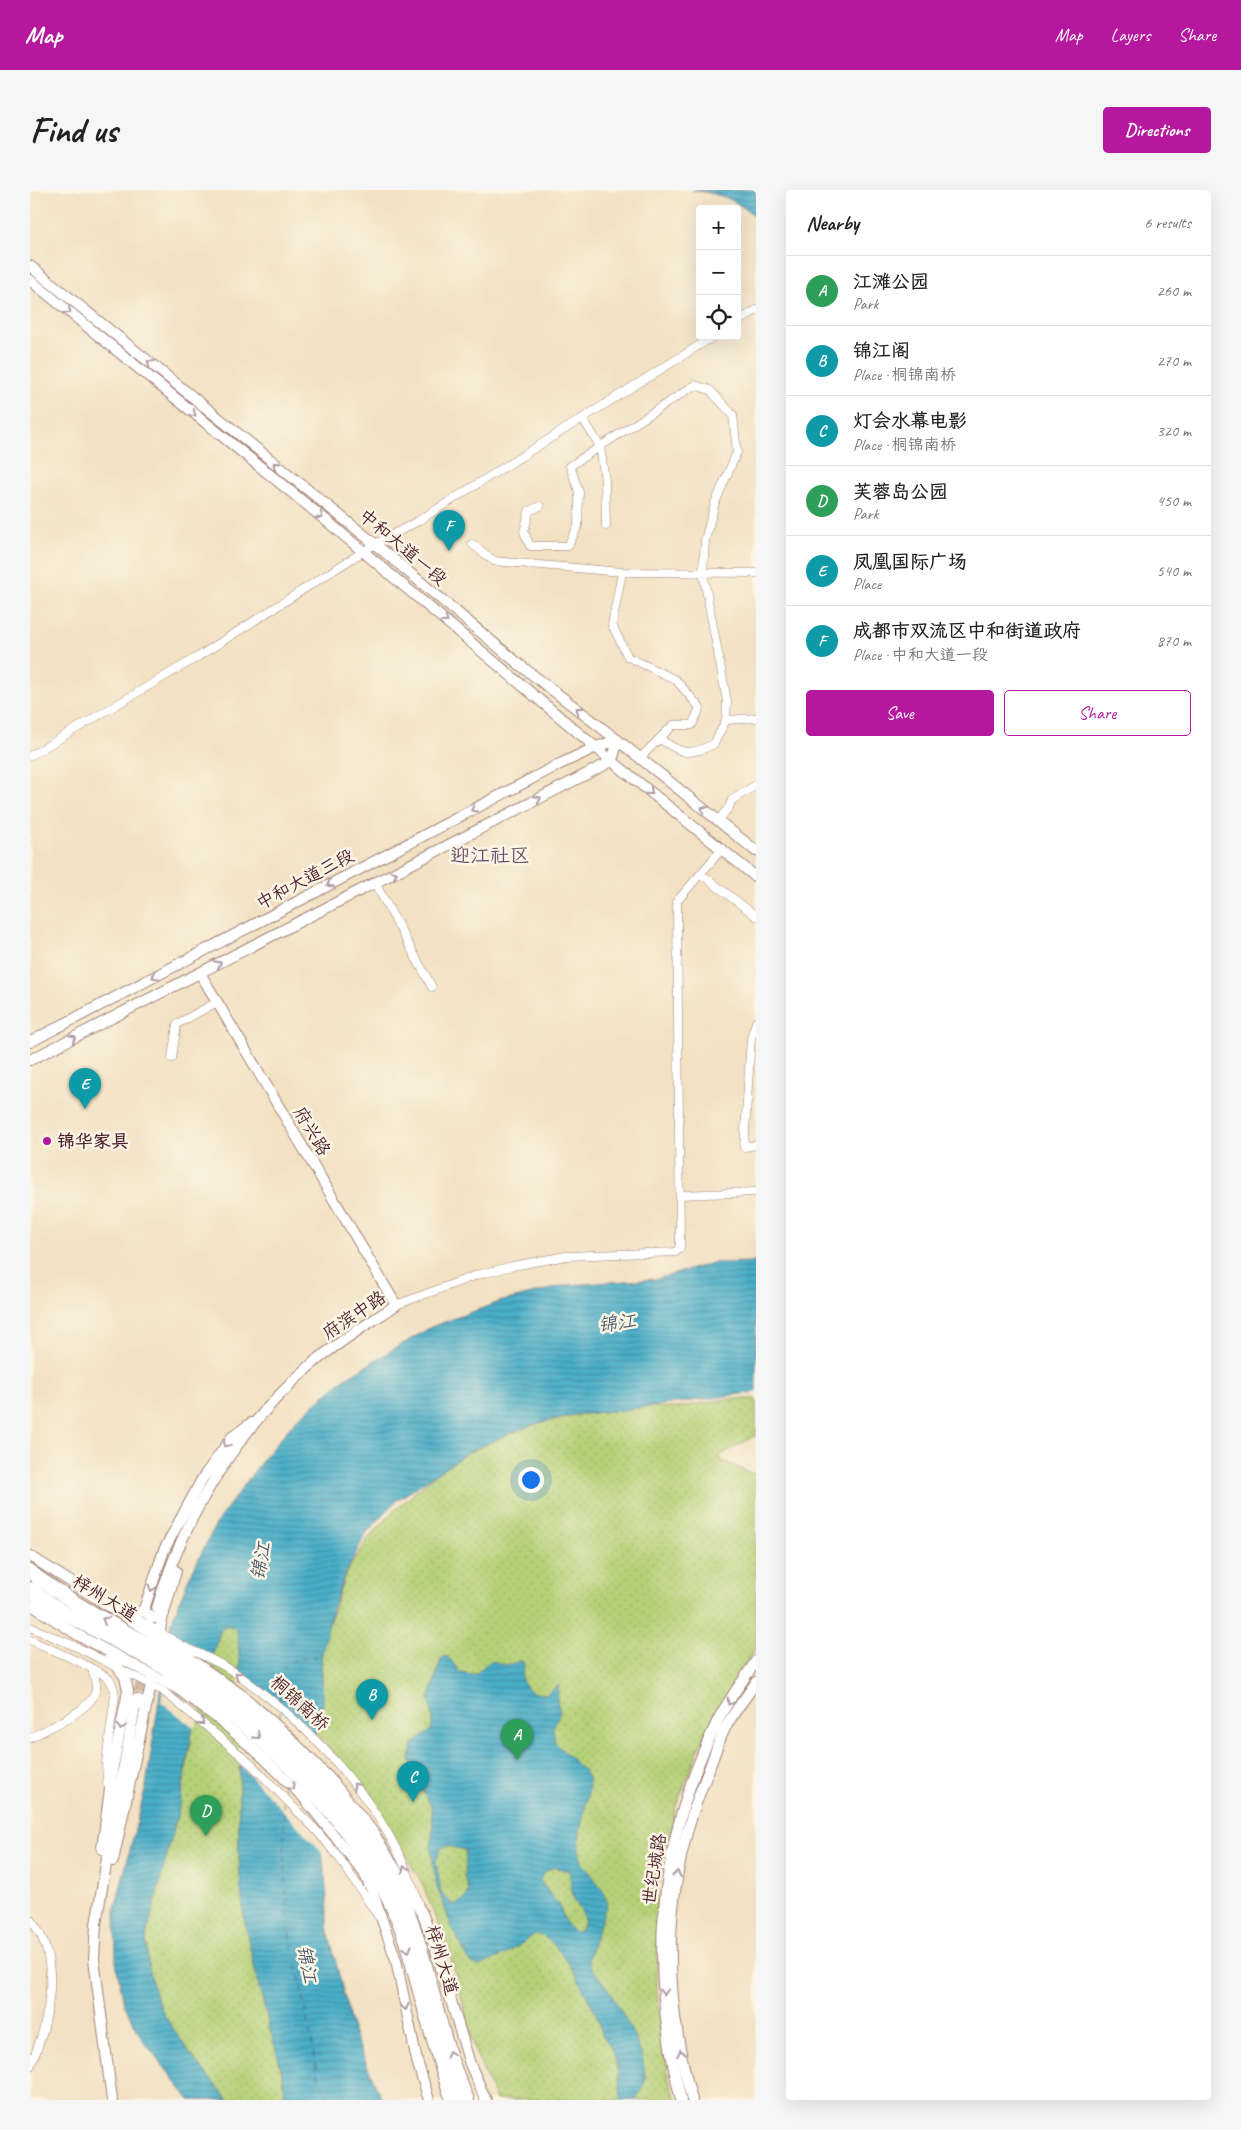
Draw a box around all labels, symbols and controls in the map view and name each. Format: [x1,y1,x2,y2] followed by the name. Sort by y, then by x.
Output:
[25,20,62,50] text: Map
[1055,24,1083,46] text: Map
[1111,24,1150,46] text: Layers
[1178,24,1216,46] text: Share
[1103,107,1211,153] button: Directions
[30,108,117,153] text: Find us
[696,205,741,340] map controls
[696,205,741,250] button: +
[806,210,859,236] text: Nearby
[1144,213,1191,233] text: 6 results
[696,250,741,295] button: −
[853,270,929,294] text: 江滩公园
[818,281,826,301] text: A
[1157,281,1191,301] text: 260 m
[853,294,878,314] text: Park
[696,295,741,340] button: locate
[62,306,71,315] one-way arrow
[853,339,910,363] text: 锦江阁
[818,351,826,371] text: B
[1157,351,1191,371] text: 270 m
[147,360,156,368] one-way arrow
[853,365,956,385] text: Place · 桐锦南桥
[188,409,197,418] one-way arrow
[853,409,967,433] text: 灯会水幕电影
[818,421,826,441] text: C
[1157,421,1191,441] text: 320 m
[853,435,956,455] text: Place · 桐锦南桥
[273,462,282,470] one-way arrow
[853,480,948,504] text: 芙蓉岛公园
[817,491,827,511] text: D
[1157,491,1191,511] text: 450 m
[355,504,451,590] street label: 中和大道一段
[853,504,878,524] text: Park
[314,510,323,518] one-way arrow
[433,510,465,551] pin: F
[853,550,967,574] text: 凤凰国际广场
[818,561,826,581] text: E
[1157,561,1191,581] text: 540 m
[853,574,881,594] text: Place
[439,615,448,624] one-way arrow
[853,619,1081,643] text: 成都市双流区中和街道政府
[818,631,826,651] text: F
[1157,631,1191,651] text: 870 m
[853,645,988,665] text: Place · 中和大道一段
[806,690,994,736] button: Save
[1004,690,1191,736] button: Share
[576,708,585,716] one-way arrow
[645,786,654,795] one-way arrow
[533,795,542,805] one-way arrow
[471,803,480,813] one-way arrow
[701,806,710,815] one-way arrow
[450,843,530,868] district label: 迎江社区
[252,844,358,914] street label: 中和大道三段
[388,870,397,880] one-way arrow
[327,878,336,888] one-way arrow
[213,960,222,970] one-way arrow
[152,970,161,980] one-way arrow
[68,1034,77,1044] one-way arrow
[69,1068,101,1109] pin: E
[289,1102,335,1160] street label: 府兴路
[57,1130,129,1152] place label: 锦华家具
[41,1135,53,1147] marker: 锦华家具
[318,1286,390,1344] street label: 府滨中路
[597,1308,638,1338] water label: 锦江
[223,1439,232,1448] one-way arrow
[518,1467,544,1493] your location
[246,1539,276,1582] water label: 锦江
[68,1570,142,1626] street label: 梓州大道
[148,1583,158,1591] one-way arrow
[102,1616,111,1626] one-way arrow
[266,1671,334,1735] street label: 桐锦南桥
[234,1672,244,1681] one-way arrow
[356,1679,388,1720] pin: B
[726,1696,736,1705] one-way arrow
[195,1717,204,1726] one-way arrow
[501,1719,533,1760] pin: A
[116,1723,127,1732] one-way arrow
[251,1730,260,1739] one-way arrow
[397,1761,429,1802] pin: C
[286,1781,295,1790] one-way arrow
[353,1783,361,1792] one-way arrow
[190,1795,222,1836] pin: D
[638,1832,670,1906] street label: 世纪城路
[401,1865,411,1874] one-way arrow
[671,1869,681,1878] one-way arrow
[421,1922,463,1998] street label: 梓州大道
[292,1943,323,1986] water label: 锦江
[403,1944,413,1953] one-way arrow
[659,1988,669,1996] one-way arrow
[399,2002,410,2011] one-way arrow
[676,2048,686,2057] one-way arrow
[445,2051,455,2059] one-way arrow

